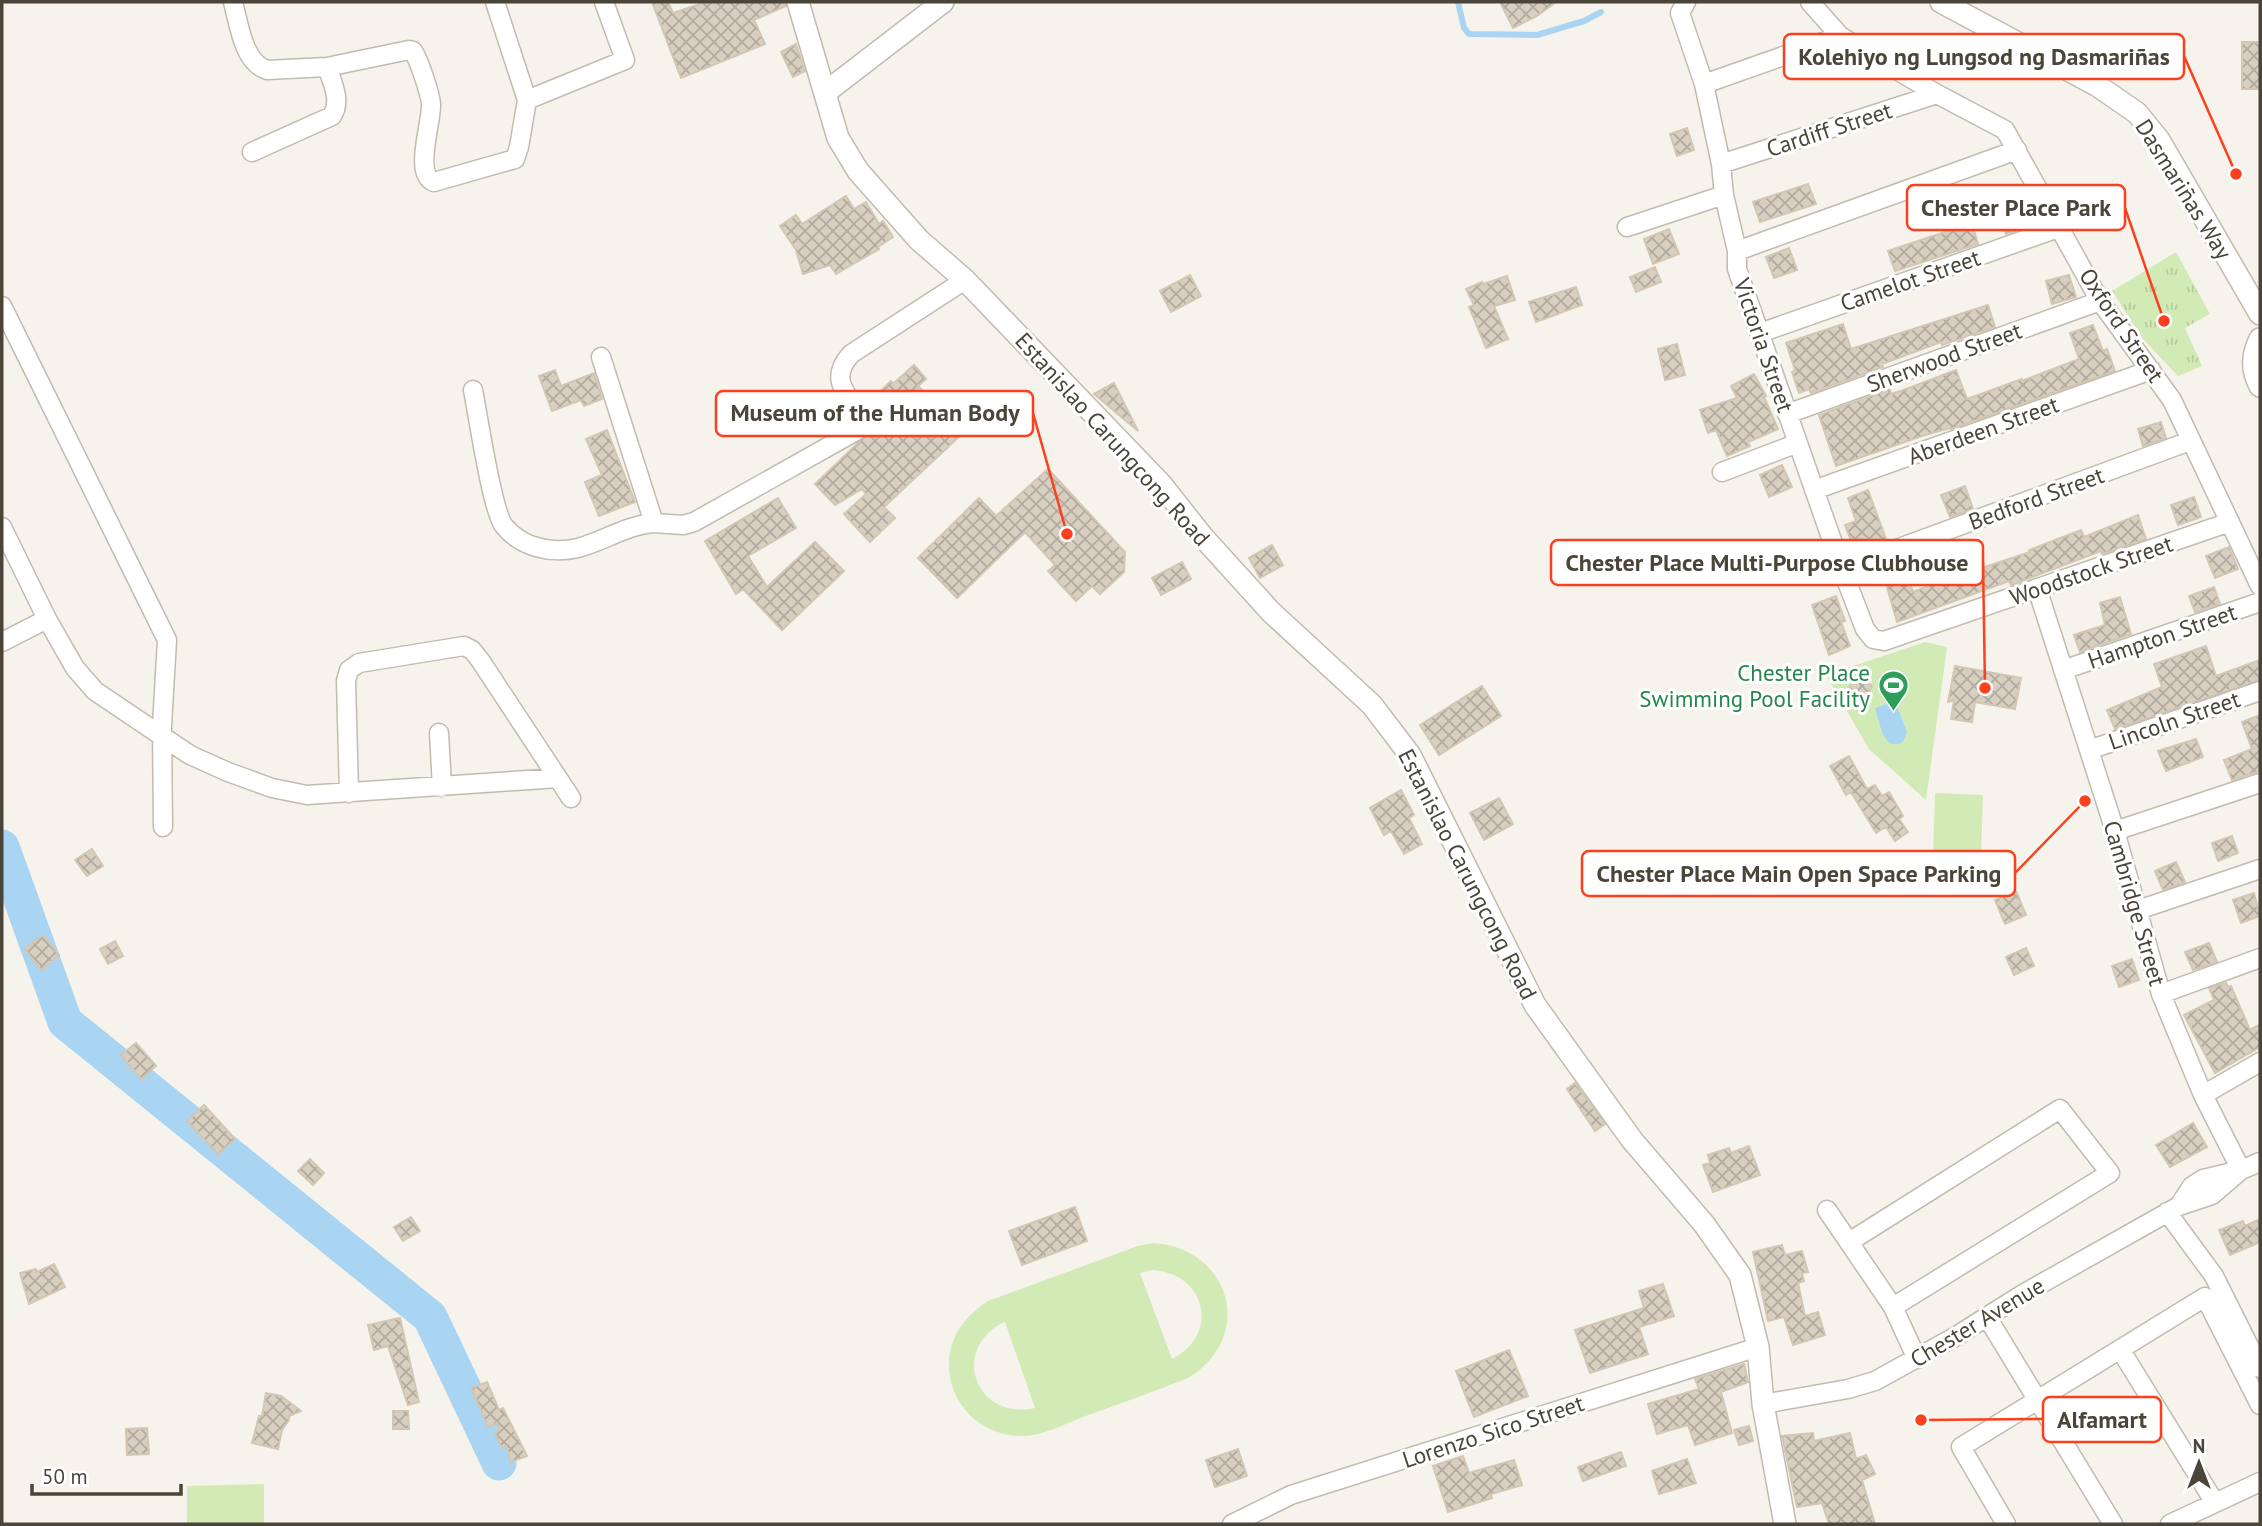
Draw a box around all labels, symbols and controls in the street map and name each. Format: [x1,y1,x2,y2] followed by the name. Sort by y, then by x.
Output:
[1784,34,2184,79] callout: Kolehiyo ng Lungsod ng Dasmariñas
[1798,41,2170,72] text: Kolehiyo ng Lungsod ng Dasmariñas
[1763,95,1896,163] street label: Cardiff Street
[2129,114,2239,265] street label: Dasmariñas Way
[1907,185,2125,230] callout: Chester Place Park
[1921,192,2111,223] text: Chester Place Park
[1836,242,1984,318] street label: Camelot Street
[2073,262,2171,388] street label: Oxford Street
[1727,273,1801,416] street label: Victoria Street
[1863,315,2026,398] street label: Sherwood Street
[1009,326,1217,552] street label: Estanislao Carungcong Road
[1904,389,2063,471] street label: Aberdeen Street
[716,391,1033,436] callout: Museum of the Human Body
[730,397,1020,428] text: Museum of the Human Body
[1964,460,2108,536] street label: Bedford Street
[2006,529,2176,611] street label: Woodstock Street
[1551,540,1983,585] callout: Chester Place Multi-Purpose Clubhouse
[1565,547,1969,578] text: Chester Place Multi-Purpose Clubhouse
[2084,597,2240,675] street label: Hampton Street
[1639,658,1870,713] place label: Chester Place Swimming Pool Facility
[1876,668,1910,712] sports icon: Chester Place Swimming Pool Facility
[2105,684,2244,756] street label: Lincoln Street
[1392,744,1544,1004] street label: Estanislao Carungcong Road
[2098,817,2172,989] street label: Cambridge Street
[1582,851,2015,896] callout: Chester Place Main Open Space Parking
[1597,858,2001,889] text: Chester Place Main Open Space Parking
[1905,1271,2049,1373] street label: Chester Avenue
[1399,1388,1587,1474] street label: Lorenzo Sico Street
[2043,1397,2161,1442] callout: Alfamart
[2057,1404,2148,1435] text: Alfamart
[2164,1428,2234,1498] north arrow
[2193,1434,2205,1458] text: N
[32,1452,180,1496] scale bar
[42,1463,88,1490] text: 50 m

